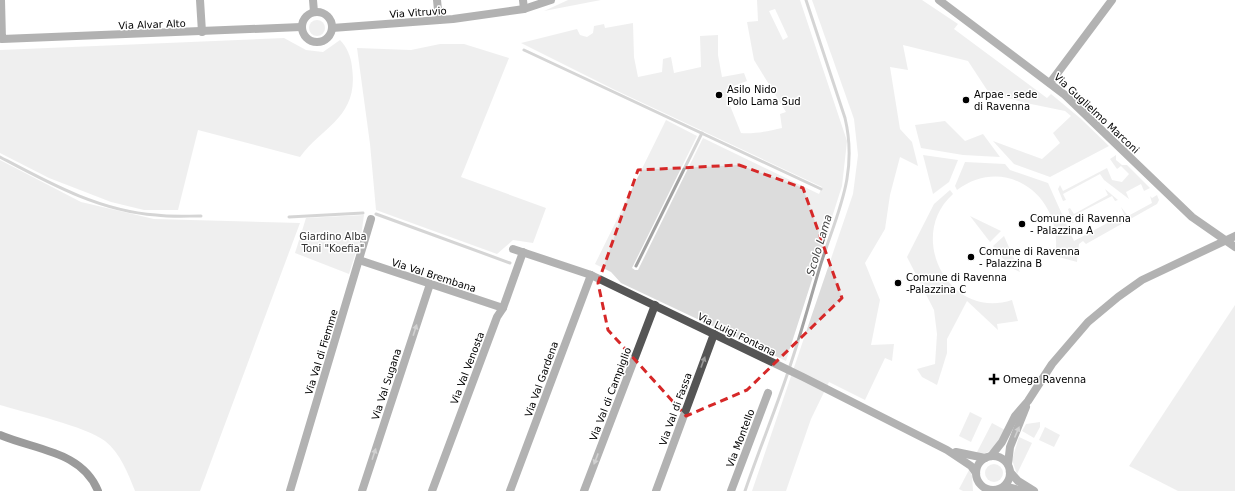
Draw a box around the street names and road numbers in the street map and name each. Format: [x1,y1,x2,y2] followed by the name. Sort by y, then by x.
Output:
[389,5,447,20] street label: Via Vitruvio
[118,18,186,31] street label: Via Alvar Alto
[1052,71,1141,156] street label: Via Guglielmo Marconi
[390,257,478,294] street label: Via Val Brembana
[303,308,340,396] street label: Via Val di Fiemme
[696,311,778,358] street label: Via Luigi Fontana
[449,330,486,406] street label: Via Val Venosta
[523,340,560,418] street label: Via Val Gardena
[588,346,633,442] street label: Via Val di Campiglio
[370,347,403,421] street label: Via Val Sugana
[657,371,694,447] street label: Via Val di Fassa
[724,407,757,469] street label: Via Montello

